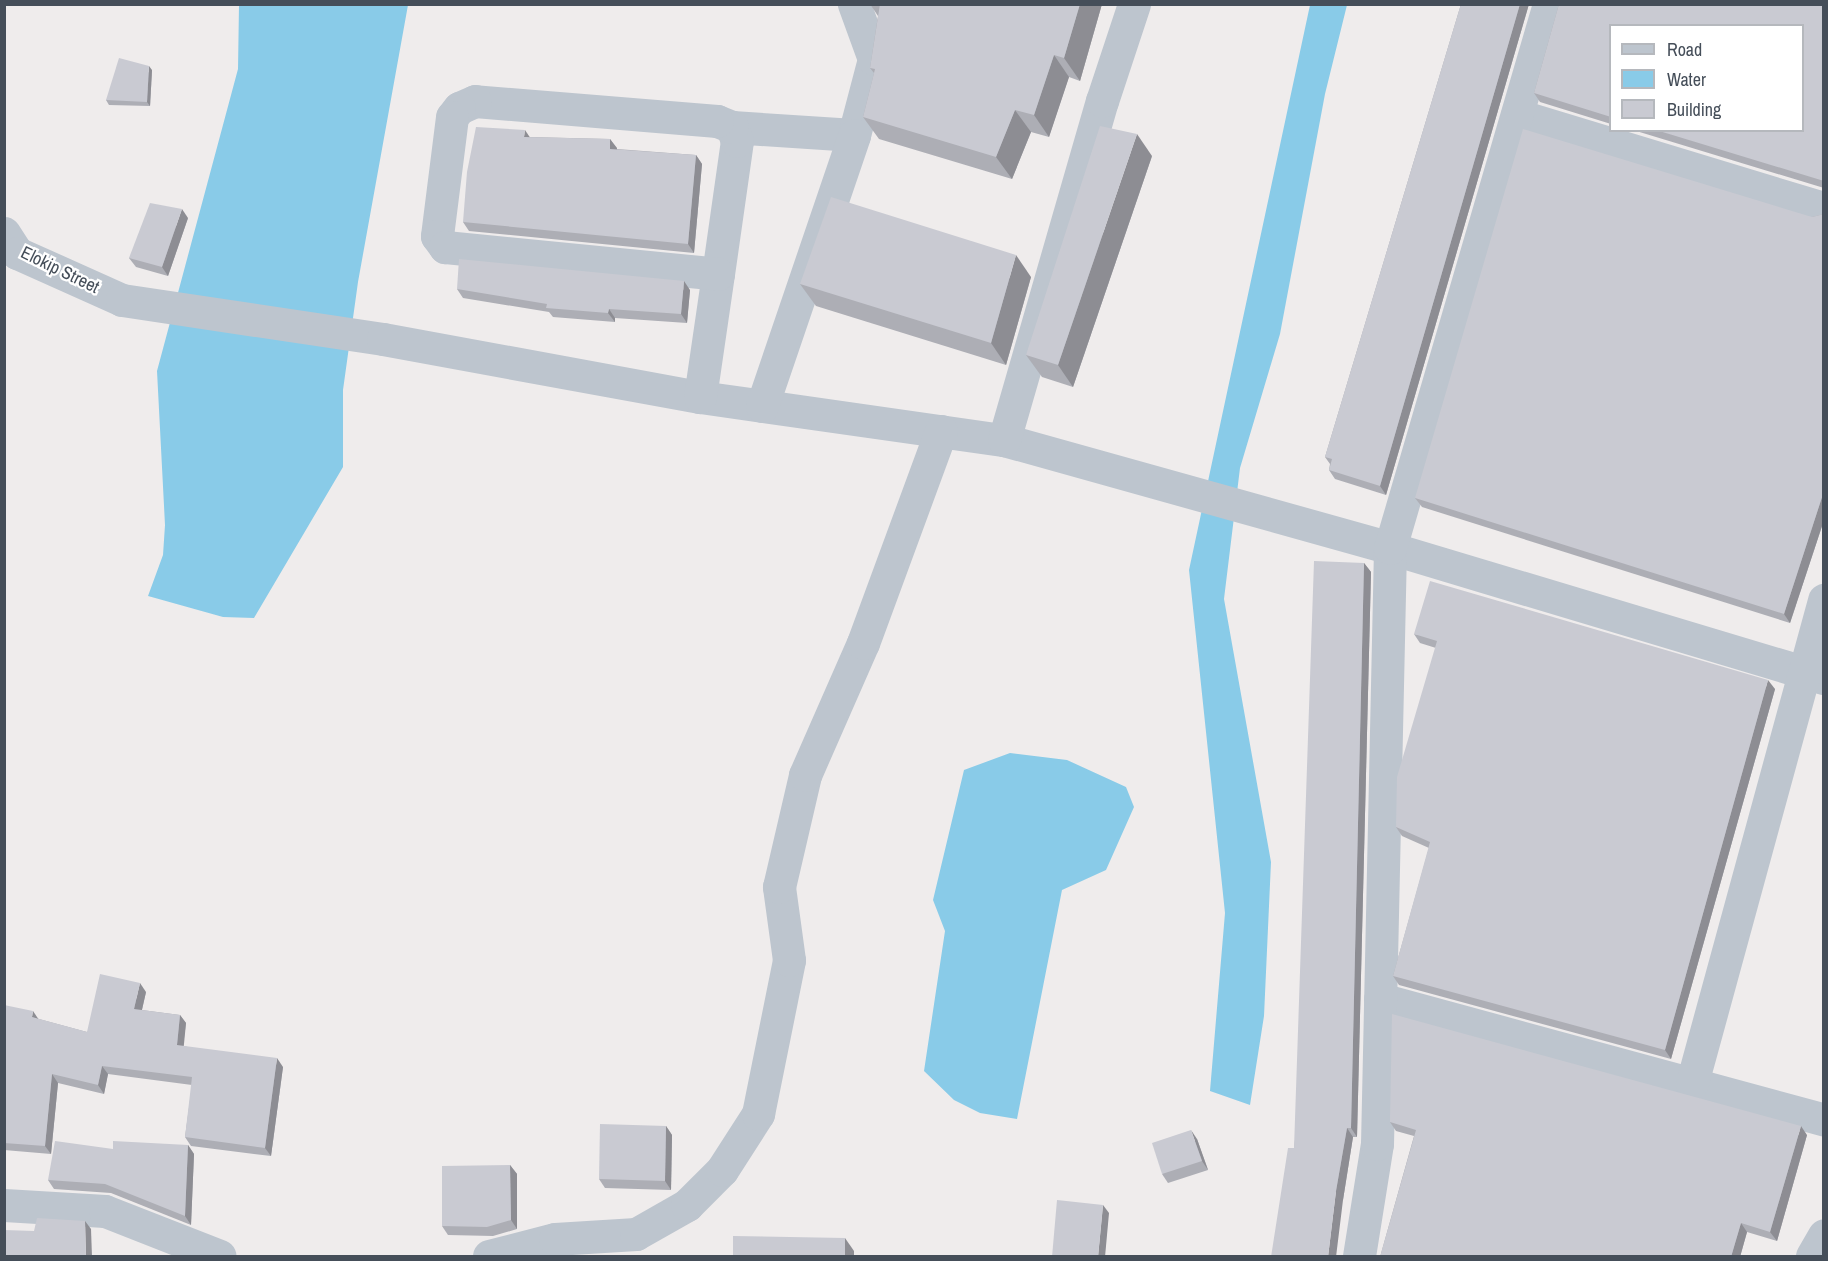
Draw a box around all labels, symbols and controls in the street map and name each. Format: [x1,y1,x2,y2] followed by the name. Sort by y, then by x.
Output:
[1609,24,1804,132] legend
[1667,37,1702,62] text: Road
[1667,67,1706,92] text: Water
[1667,97,1721,122] text: Building
[17,242,103,298] street label: Elokip Street

